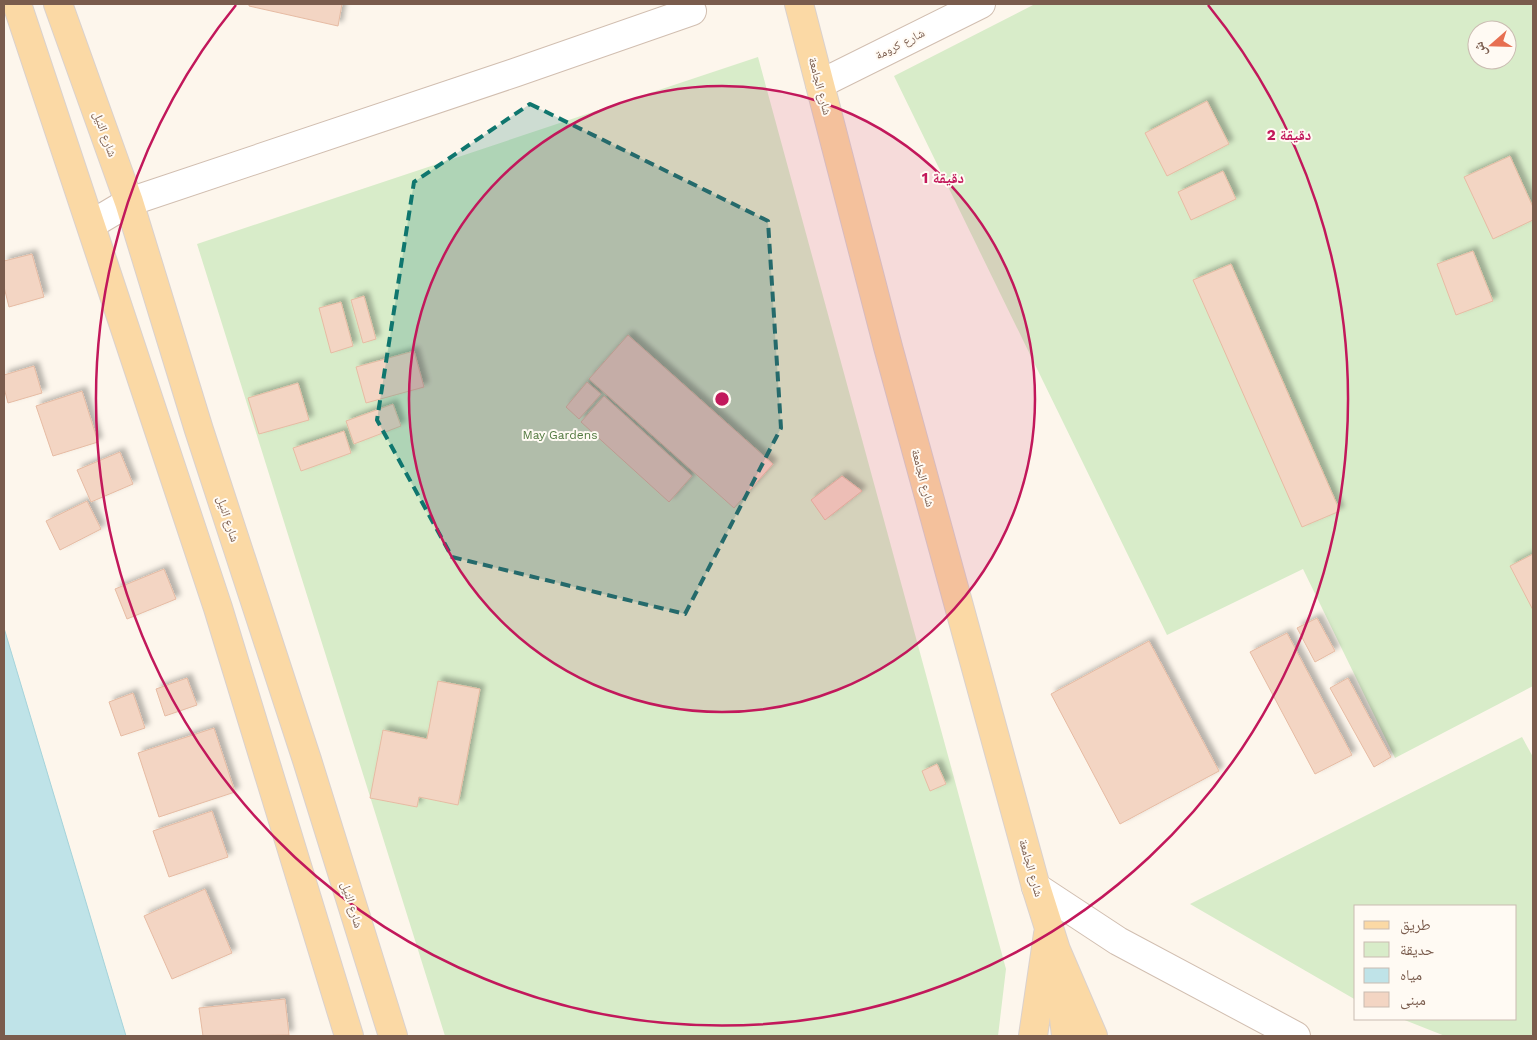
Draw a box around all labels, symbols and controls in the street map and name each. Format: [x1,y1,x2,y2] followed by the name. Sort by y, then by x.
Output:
[1467,20,1517,70] north arrow
[873,26,927,63] street label: شارع كرومة
[1470,39,1491,59] text: ش
[805,56,834,117] street label: شارع الجامعة
[89,109,120,159] street label: شارع النيل
[1267,126,1311,144] text: 2 دقيقة
[922,169,964,187] text: 1 دقيقة
[713,390,731,408] centre of rings
[523,428,598,442] park label: May Gardens
[908,448,937,509] street label: شارع الجامعة
[213,494,242,544] street label: شارع النيل
[1015,838,1046,899] street label: شارع الجامعة
[337,880,366,930] street label: شارع النيل
[1354,905,1517,1020] legend
[1400,916,1431,935] text: طريق
[1400,941,1435,959] text: حديقة
[1400,966,1422,984] text: مياه
[1400,991,1426,1010] text: مبنى

